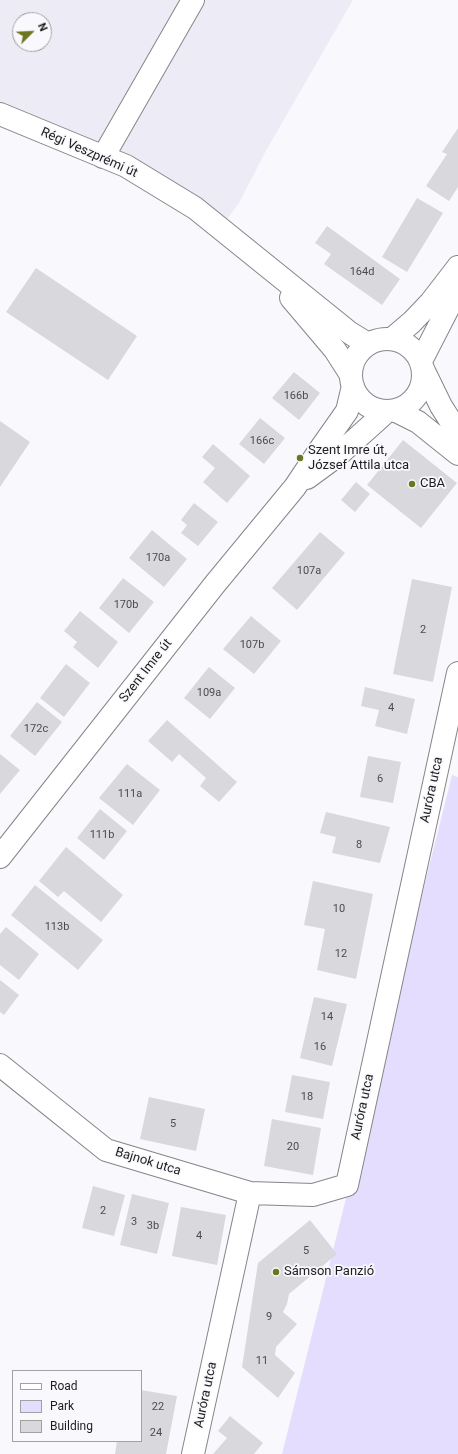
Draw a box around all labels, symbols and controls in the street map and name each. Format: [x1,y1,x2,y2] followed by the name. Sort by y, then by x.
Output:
[12,12,52,52] north arrow
[35,21,50,34] text: N
[38,125,140,181] street label: Régi Veszprémi út
[350,265,374,279] house number: 164d
[284,389,308,403] house number: 166b
[250,434,274,448] house number: 166c
[308,443,409,474] place label: Szent Imre út, József Attila utca
[295,453,305,463] marker: Szent Imre út, József Attila utca
[420,476,445,492] place label: CBA
[407,479,417,489] marker: CBA
[146,551,170,565] house number: 170a
[297,564,321,578] house number: 107a
[114,598,138,612] house number: 170b
[420,623,426,637] house number: 2
[116,636,176,706] street label: Szent Imre út
[240,638,264,652] house number: 107b
[197,686,221,700] house number: 109a
[388,701,394,715] house number: 4
[24,722,48,736] house number: 172c
[417,756,447,824] street label: Auróra utca
[377,772,383,786] house number: 6
[118,787,142,801] house number: 111a
[90,828,114,842] house number: 111b
[356,838,362,852] house number: 8
[333,902,345,916] house number: 10
[45,920,69,934] house number: 113b
[335,947,347,961] house number: 12
[321,1010,333,1024] house number: 14
[314,1040,326,1054] house number: 16
[348,1073,378,1141] street label: Auróra utca
[301,1090,313,1104] house number: 18
[170,1117,176,1131] house number: 5
[287,1140,299,1154] house number: 20
[113,1145,183,1179] street label: Bajnok utca
[100,1204,106,1218] house number: 2
[131,1215,137,1229] house number: 3
[147,1219,159,1233] house number: 3b
[196,1229,202,1243] house number: 4
[303,1244,309,1258] house number: 5
[284,1264,374,1280] place label: Sámson Panzió
[271,1267,281,1277] marker: Sámson Panzió
[266,1310,272,1324] house number: 9
[256,1354,268,1368] house number: 11
[191,1361,221,1429] street label: Auróra utca
[12,1370,142,1442] legend
[50,1379,78,1393] text: Road
[50,1399,74,1413] text: Park
[152,1400,164,1414] house number: 22
[50,1419,93,1433] text: Building
[150,1426,162,1440] house number: 24

